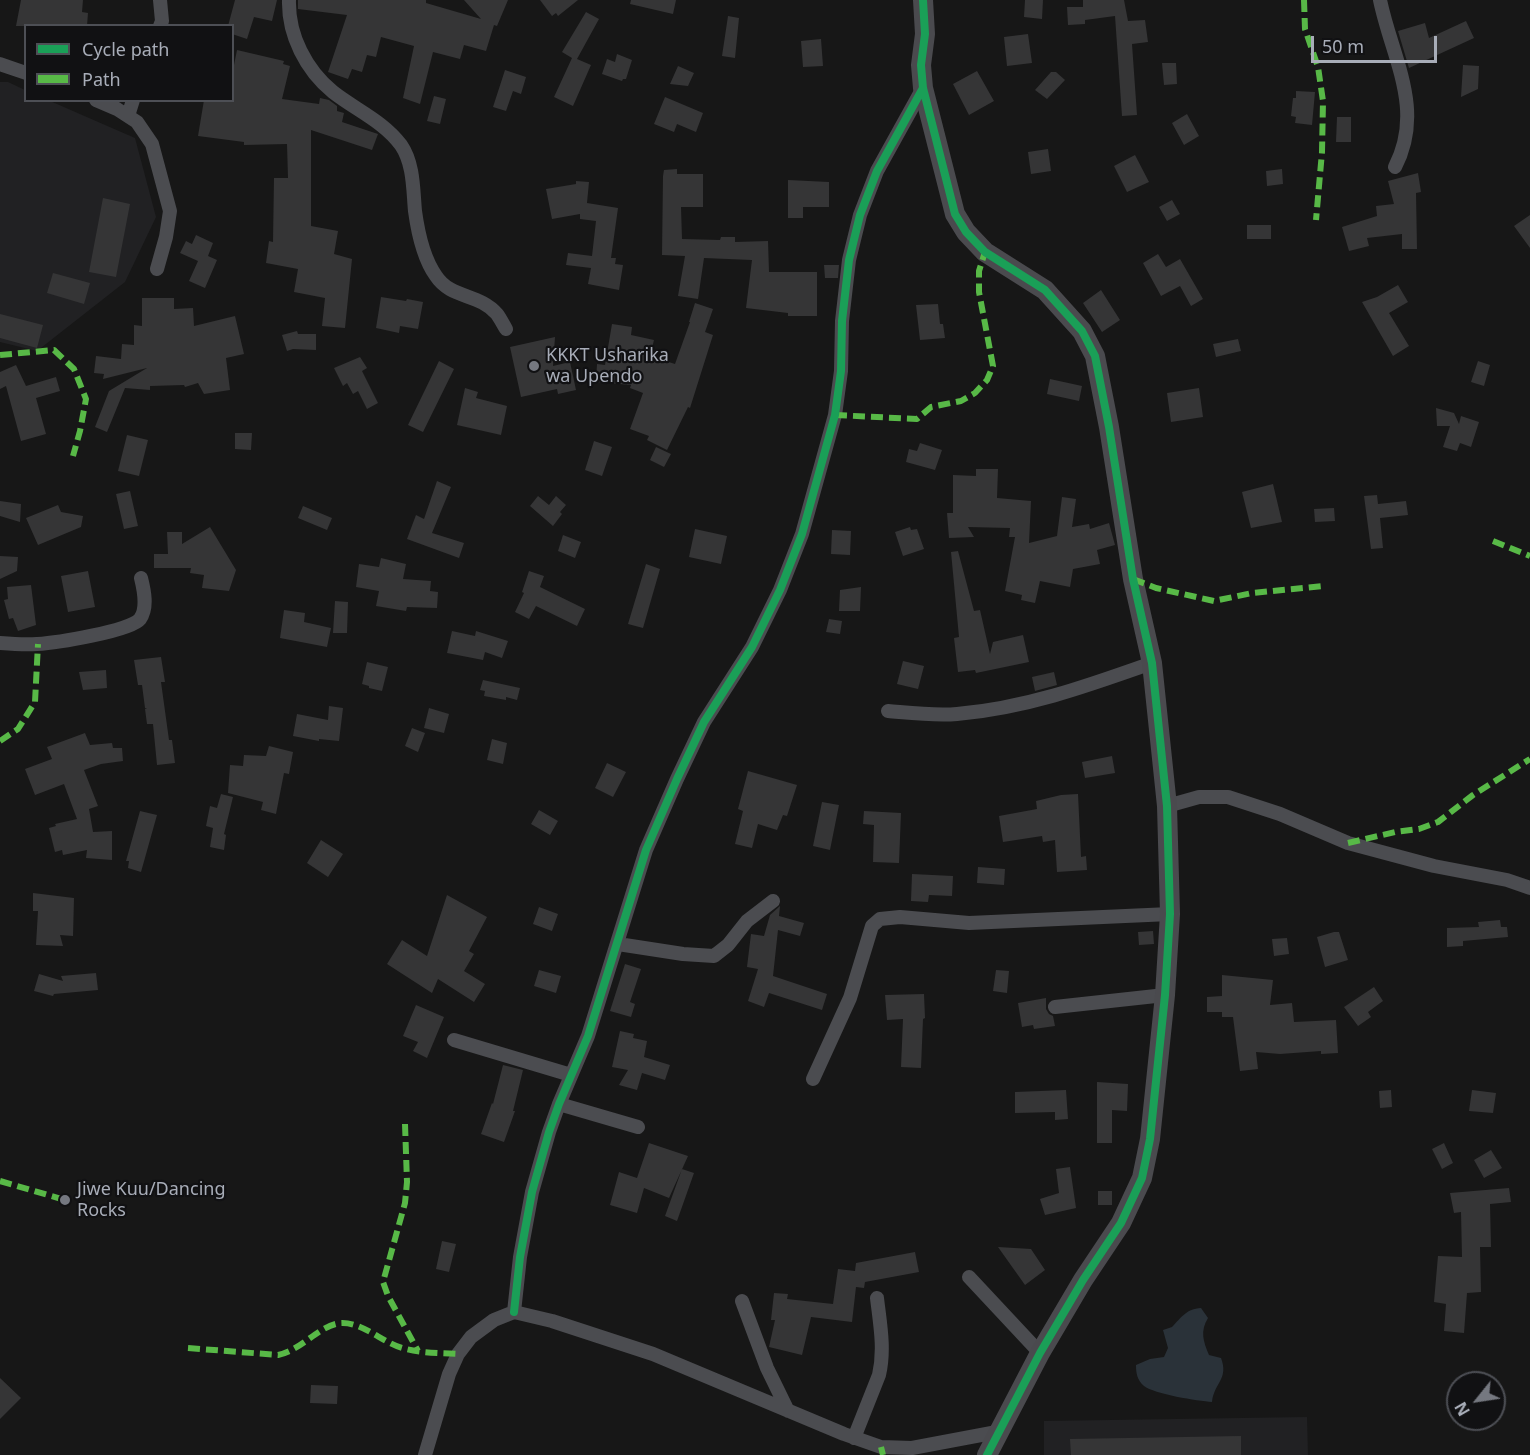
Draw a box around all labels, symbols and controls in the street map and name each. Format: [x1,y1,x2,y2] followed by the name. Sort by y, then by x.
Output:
[24,24,234,102] legend
[1314,24,1440,62] scale bar
[1322,34,1364,58] text: 50 m
[82,37,169,61] text: Cycle path
[82,67,121,91] text: Path
[546,345,669,388] place label: KKKT Usharika wa Upendo
[527,359,541,373] marker: KKKT Usharika wa Upendo
[77,1179,225,1222] place label: Jiwe Kuu/Dancing Rocks
[58,1193,72,1207] marker: Jiwe Kuu/Dancing Rocks
[1446,1371,1506,1431] north arrow
[1449,1398,1475,1420] text: N

